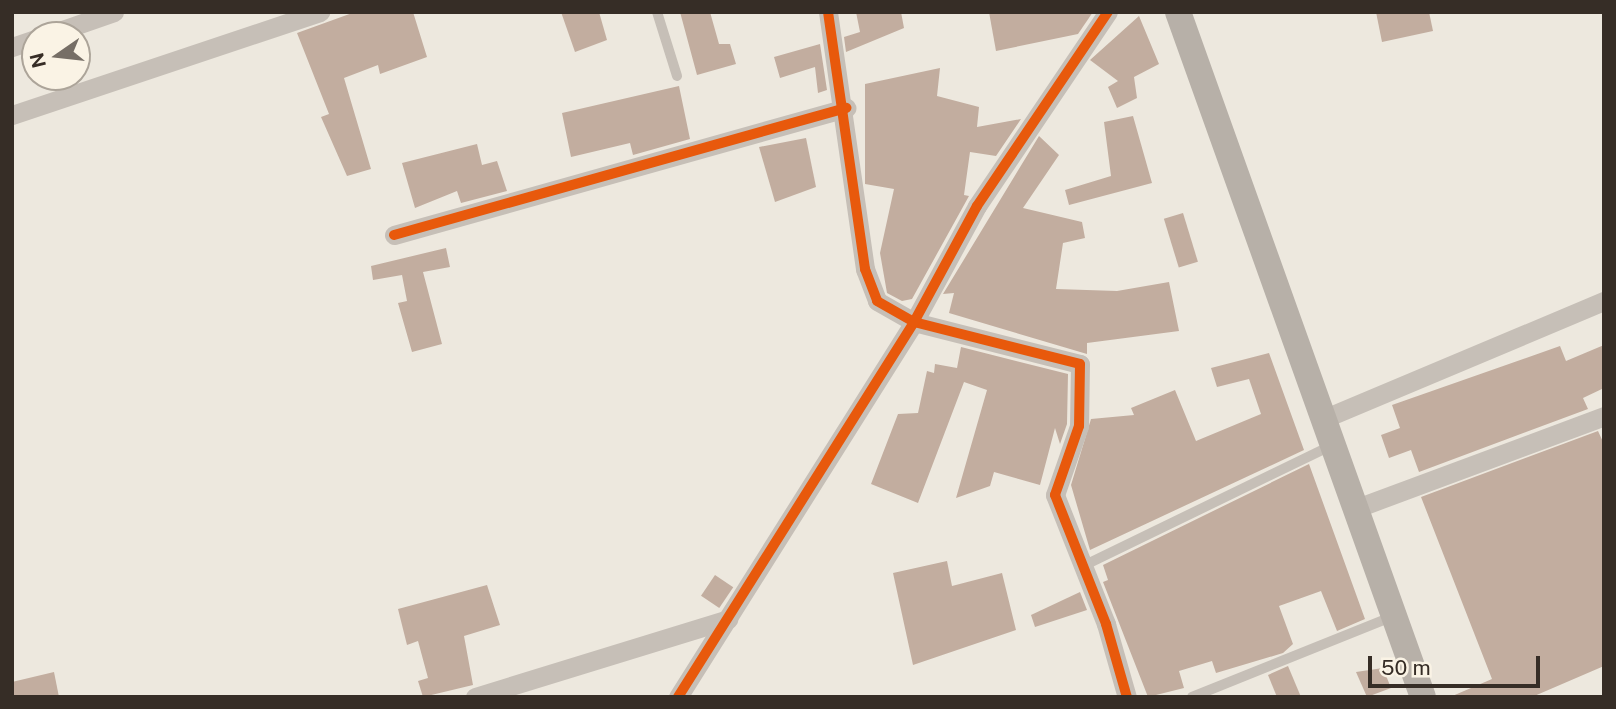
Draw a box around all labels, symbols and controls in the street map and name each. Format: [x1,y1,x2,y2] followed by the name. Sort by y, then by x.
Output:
[21,21,91,91] north arrow
[25,51,50,70] text: N
[1371,642,1542,686] scale bar
[1381,655,1431,680] text: 50 m

